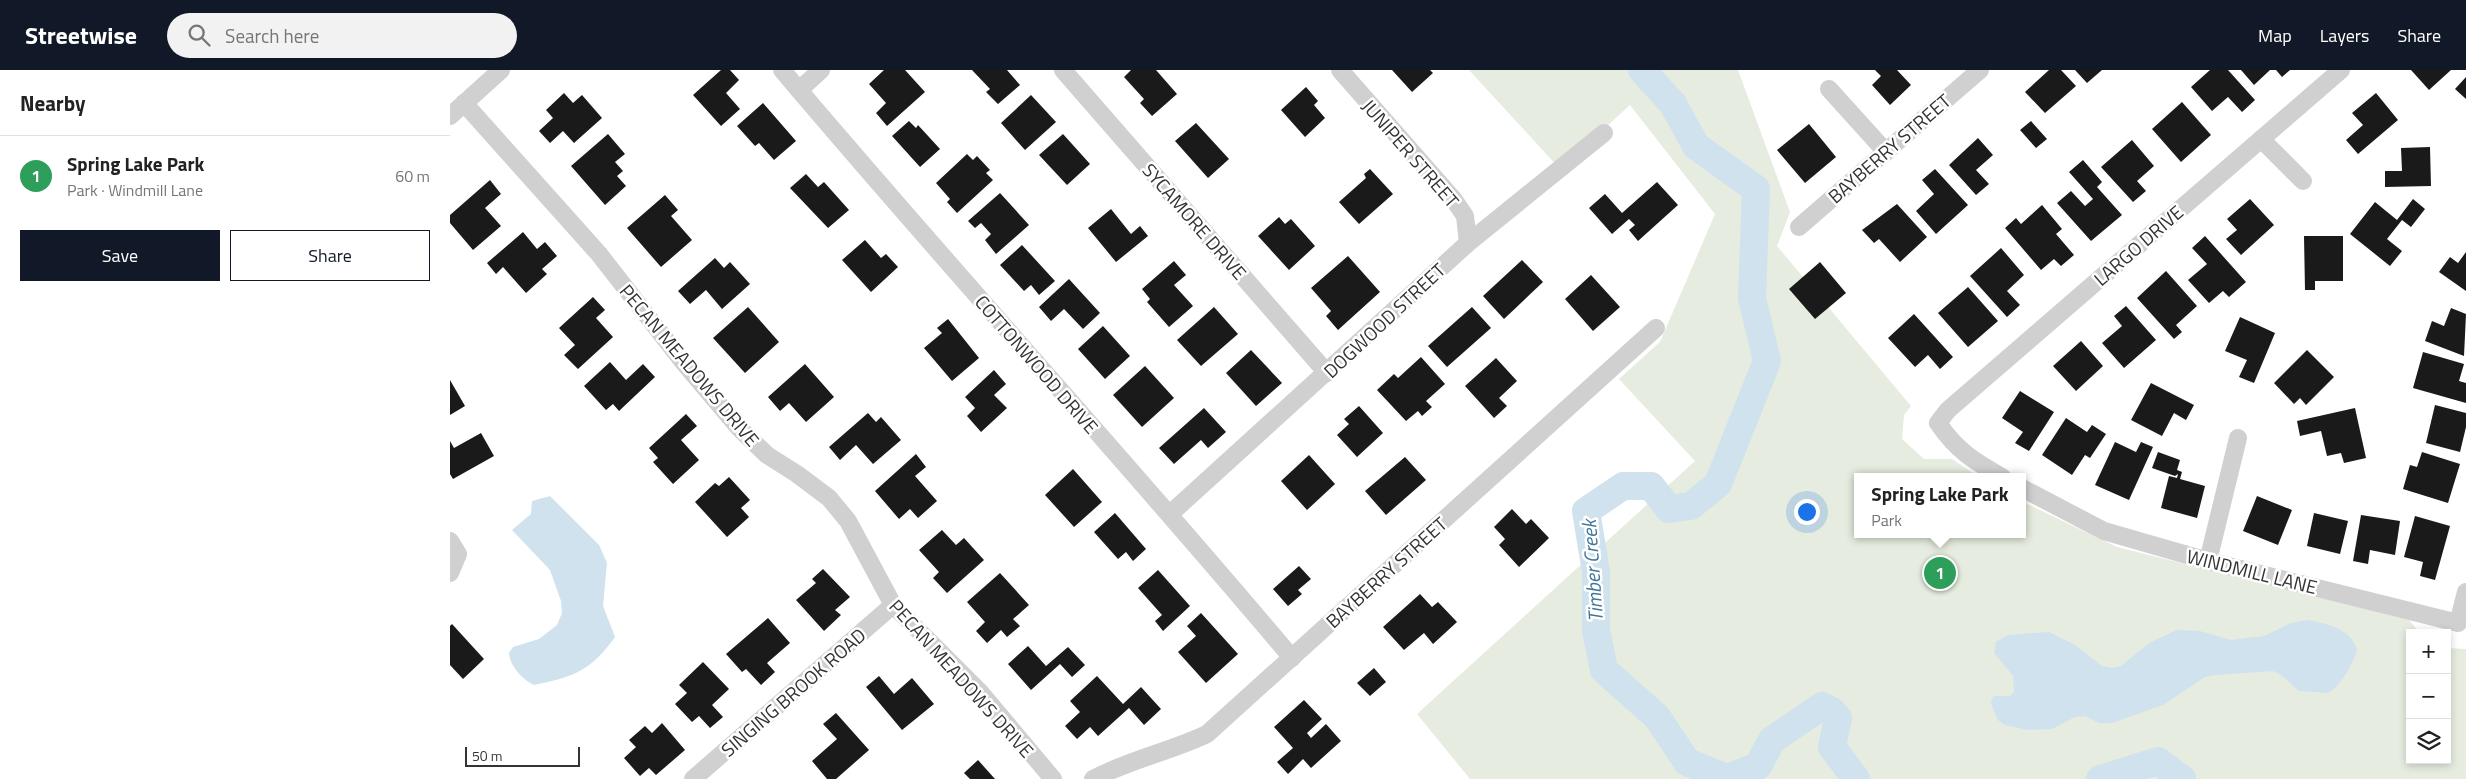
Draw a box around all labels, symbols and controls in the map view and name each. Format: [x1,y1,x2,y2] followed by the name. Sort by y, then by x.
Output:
[167,13,517,58] search box
[25,17,137,53] text: Streetwise
[185,21,213,49] icon: search
[225,21,319,50] text: Search here
[2258,22,2292,49] text: Map
[2320,22,2369,49] text: Layers
[2397,22,2441,49] text: Share
[1821,86,1957,210] street label: BAYBERRY STREET
[20,87,85,119] text: Nearby
[1355,92,1467,214] street label: JUNIPER STREET
[67,149,204,178] text: Spring Lake Park
[1136,156,1254,286] street label: SYCAMORE DRIVE
[32,164,40,188] text: 1
[395,164,430,188] text: 60 m
[67,178,203,202] text: Park · Windmill Lane
[2087,198,2189,292] street label: LARGO DRIVE
[20,230,220,281] button: Save
[230,230,430,281] button: Share
[1316,256,1452,384] street label: DOGWOOD STREET
[613,277,767,453] street label: PECAN MEADOWS DRIVE
[968,288,1106,440] street label: COTTONWOOD DRIVE
[1854,473,2026,538] popup
[1871,479,2009,508] text: Spring Lake Park
[1794,499,1820,525] your location
[1871,508,1902,532] text: Park
[1319,509,1453,635] street label: BAYBERRY STREET
[1573,517,1611,623] water label: Timber Creek
[2184,541,2320,601] street label: WINDMILL LANE
[1924,554,1956,592] pin: 1
[883,592,1041,764] street label: PECAN MEADOWS DRIVE
[714,621,872,763] street label: SINGING BROOK ROAD
[2406,629,2451,764] map controls
[2406,629,2451,674] button: +
[2406,674,2451,719] button: −
[2406,719,2451,764] button: layers
[465,744,580,767] scale bar
[472,745,502,766] text: 50 m

